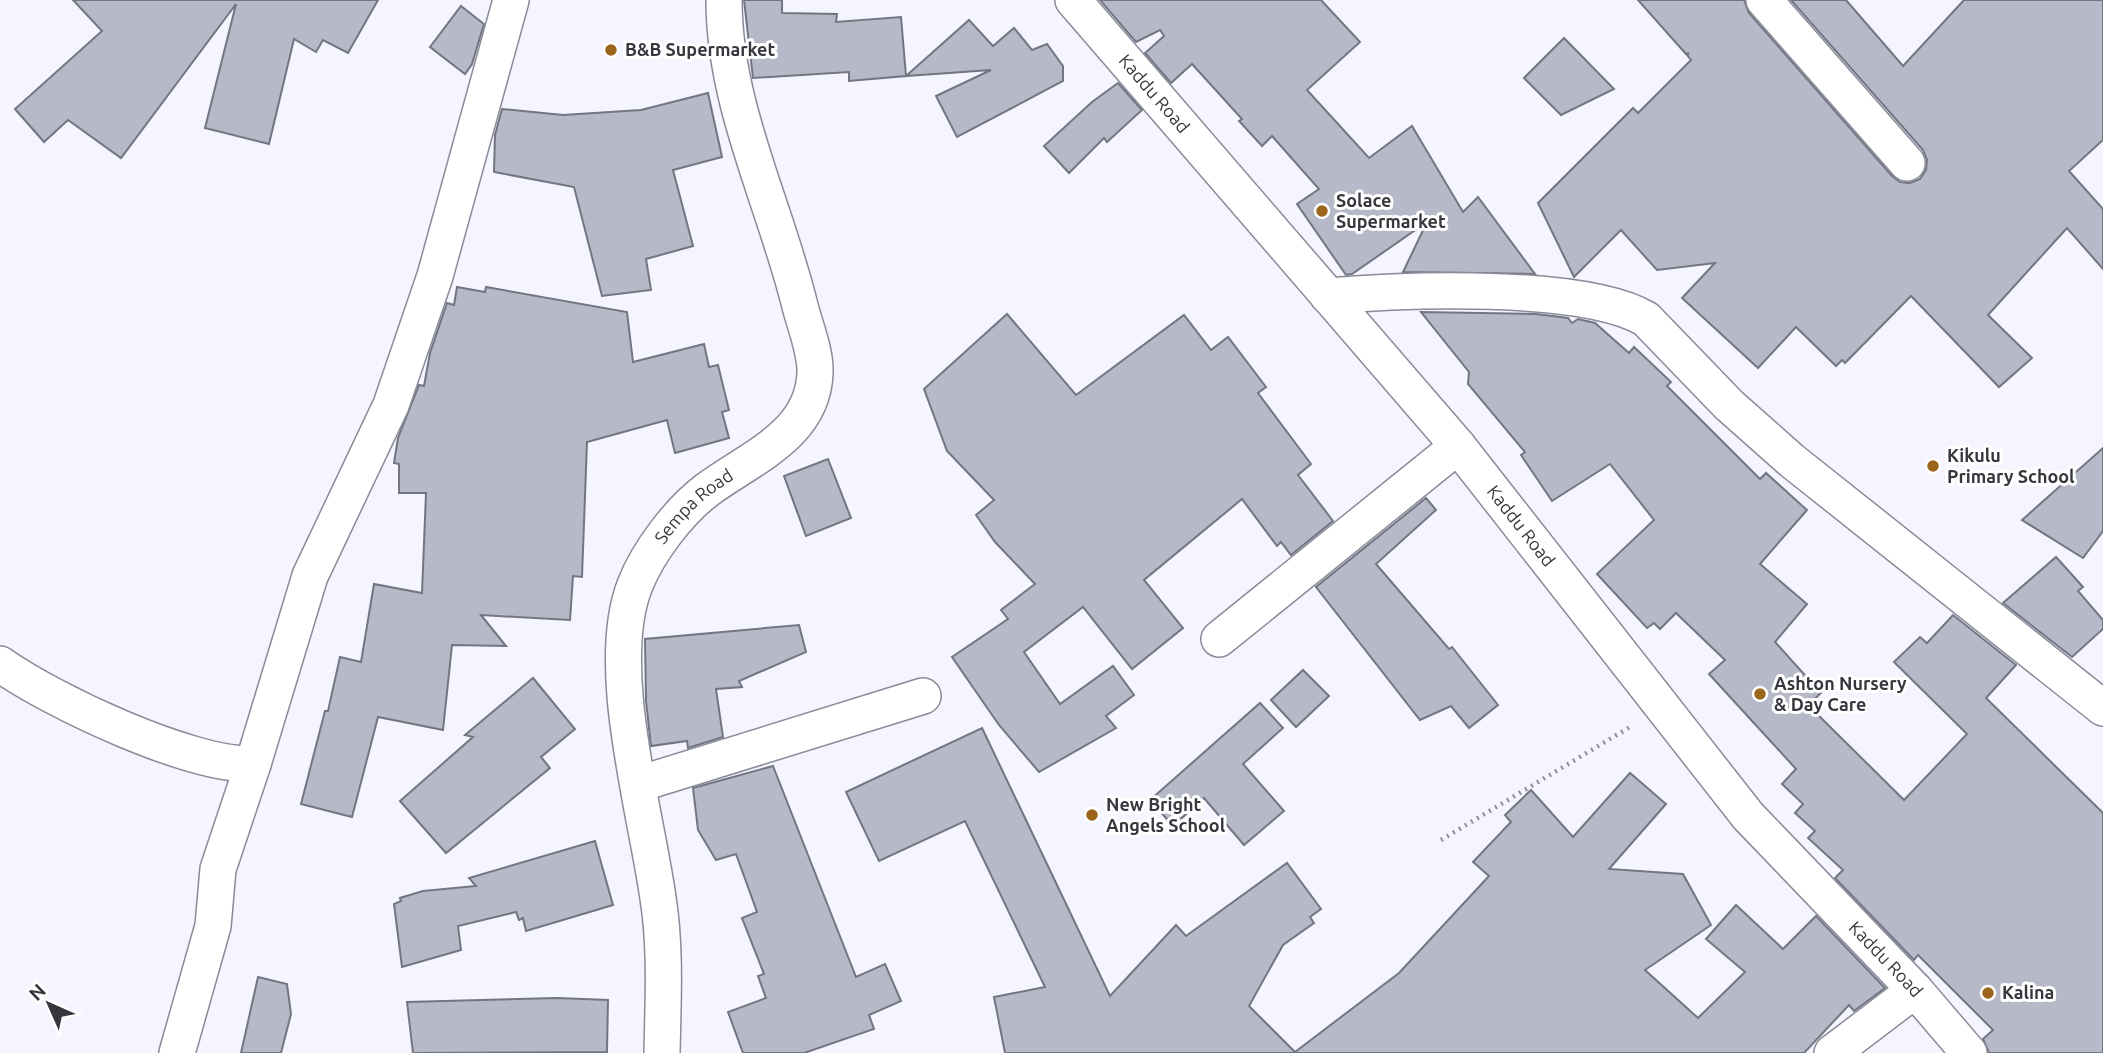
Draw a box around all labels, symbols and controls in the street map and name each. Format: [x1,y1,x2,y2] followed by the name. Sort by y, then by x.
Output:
[625,39,775,59] place label: B&B Supermarket
[603,42,619,58] marker: B&B Supermarket
[1115,50,1194,137] street label: Kaddu Road
[1336,190,1446,231] place label: Solace Supermarket
[1314,203,1330,219] marker: Solace Supermarket
[1947,445,2075,486] place label: Kikulu Primary School
[1925,458,1941,474] marker: Kikulu Primary School
[650,464,736,547] street label: Sempa Road
[1484,481,1559,570] street label: Kaddu Road
[1774,673,1907,714] place label: Ashton Nursery & Day Care
[1752,686,1768,702] marker: Ashton Nursery & Day Care
[1106,794,1226,835] place label: New Bright Angels School
[1084,807,1100,823] marker: New Bright Angels School
[1845,917,1927,1001] street label: Kaddu Road
[14,969,84,1039] north arrow
[24,979,50,1005] text: N
[2002,982,2054,1002] place label: Kalina
[1980,985,1996,1001] marker: Kalina

